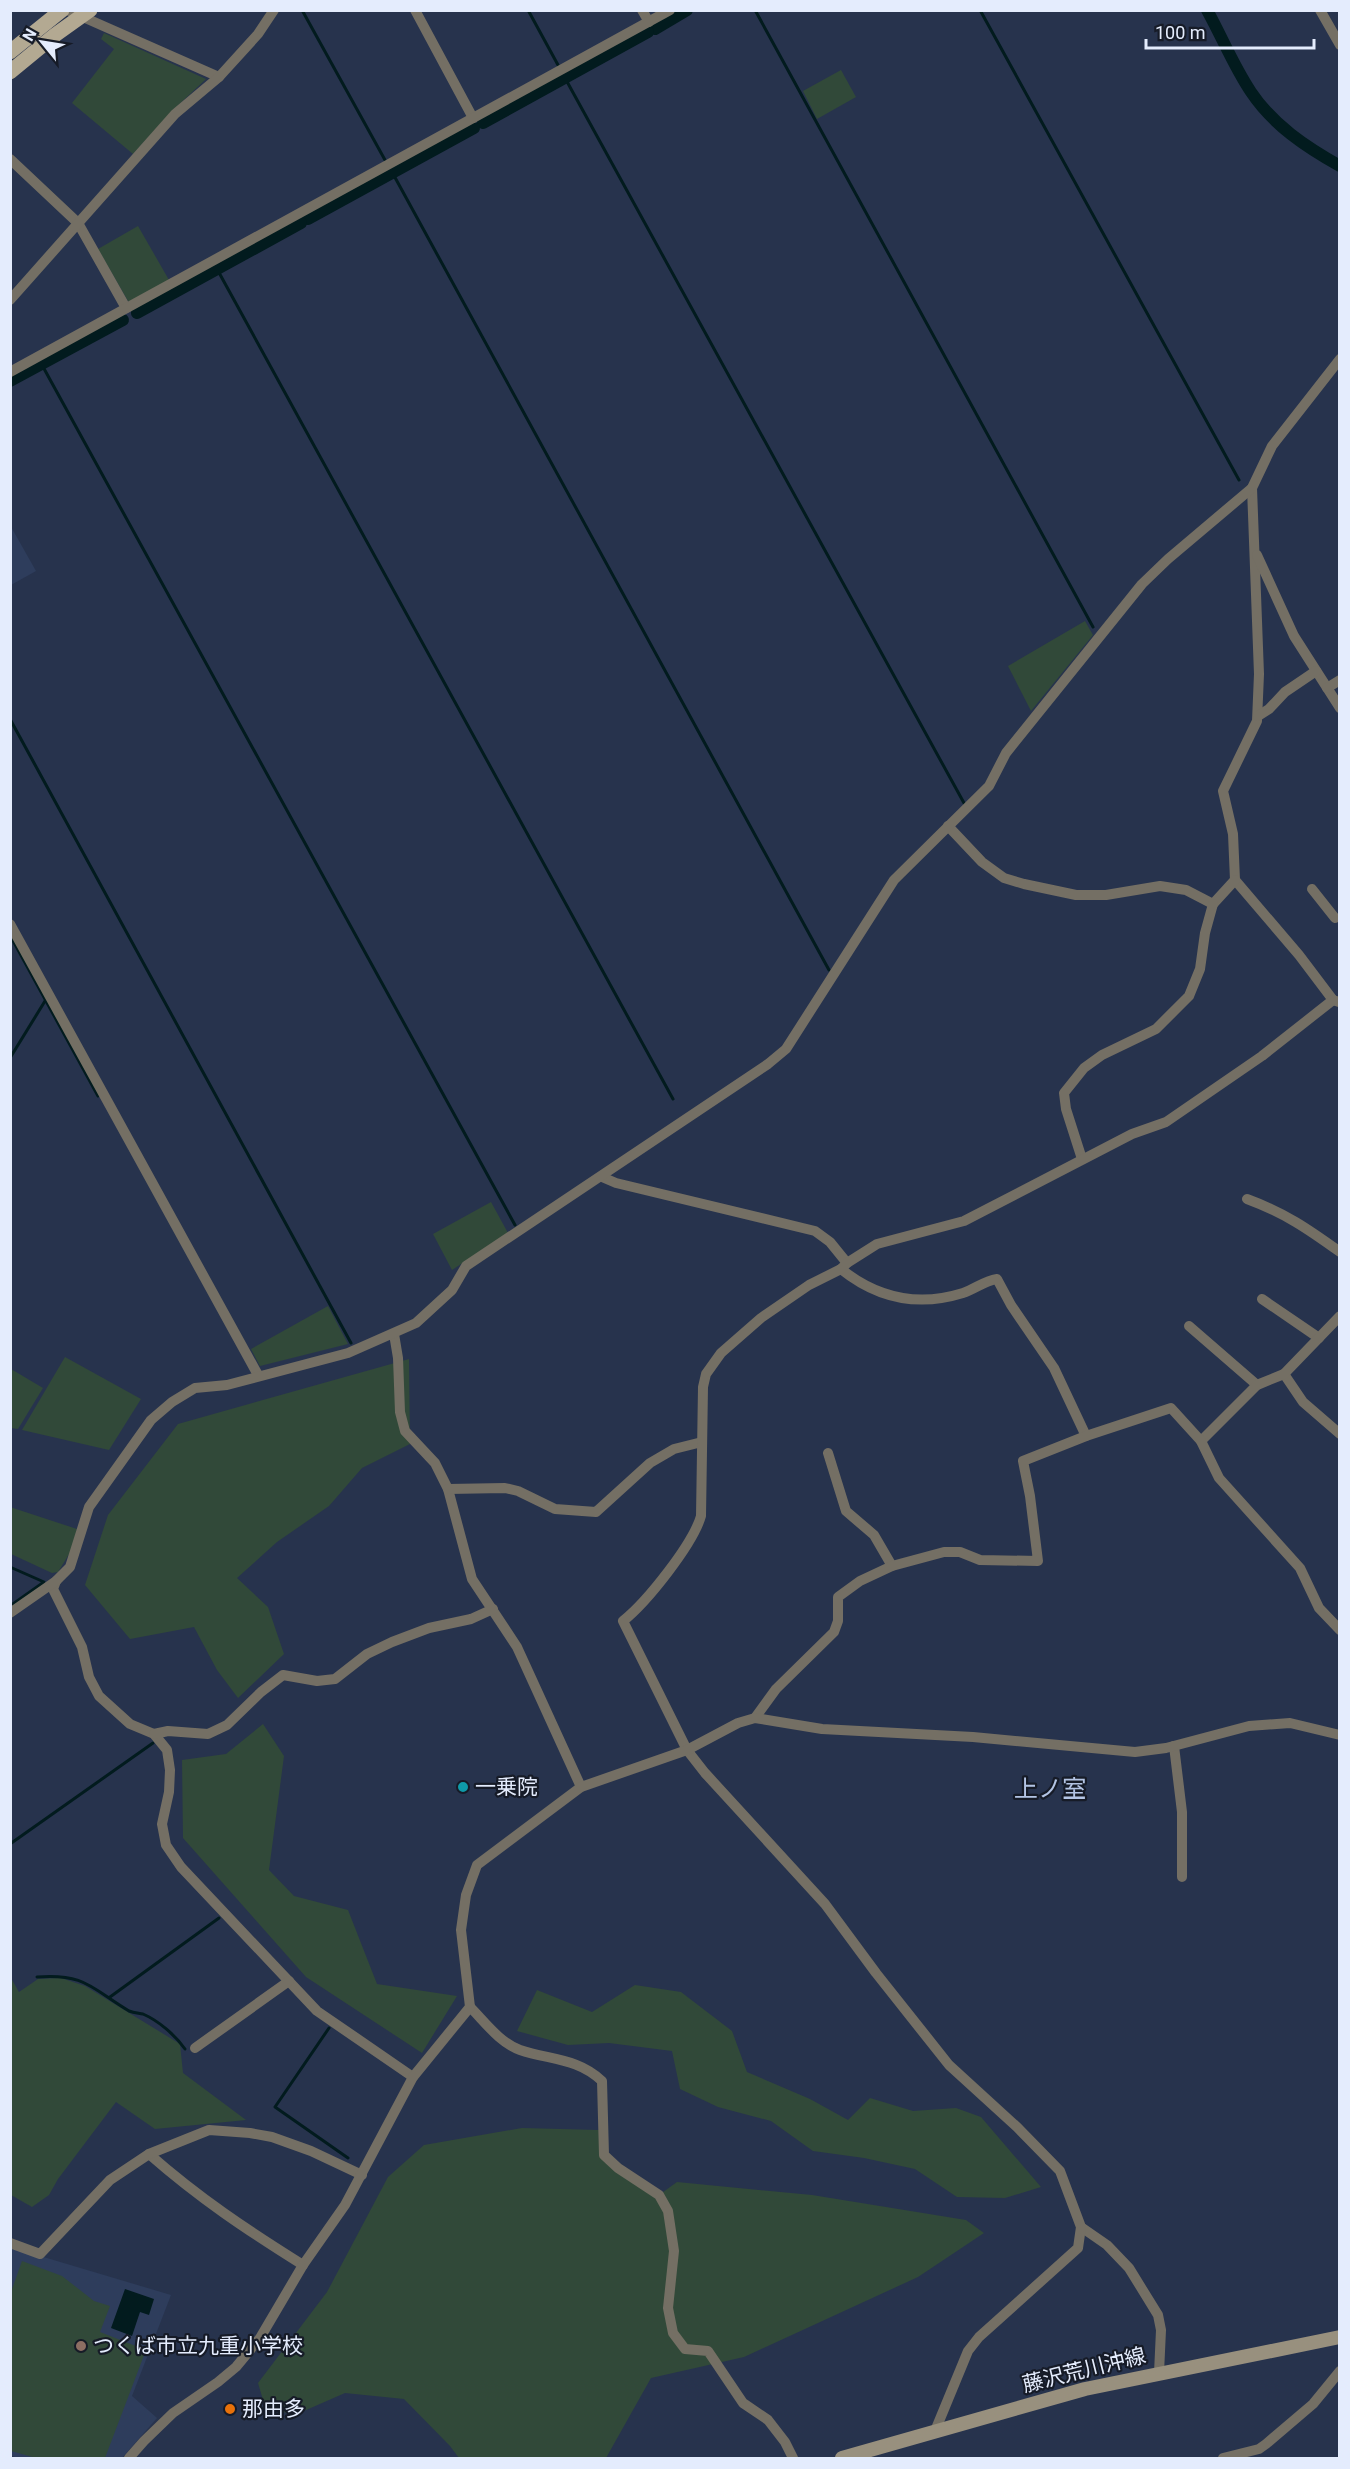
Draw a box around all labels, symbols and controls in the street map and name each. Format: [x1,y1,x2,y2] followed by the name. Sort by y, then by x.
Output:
[12,12,72,72] north arrow
[1146,12,1314,50] scale bar
[1155,22,1206,43] text: 100 m
[18,25,40,44] text: N
[475,1775,538,1799] place label: 一乗院
[1014,1775,1086,1803] district label: 上ノ室
[456,1780,470,1794] marker: 一乗院
[93,2334,303,2358] place label: つくば市立九重小学校
[74,2339,88,2353] marker: つくば市立九重小学校
[1020,2343,1148,2397] street label: 藤沢荒川沖線
[242,2397,305,2421] place label: 那由多
[223,2402,237,2416] marker: 那由多

